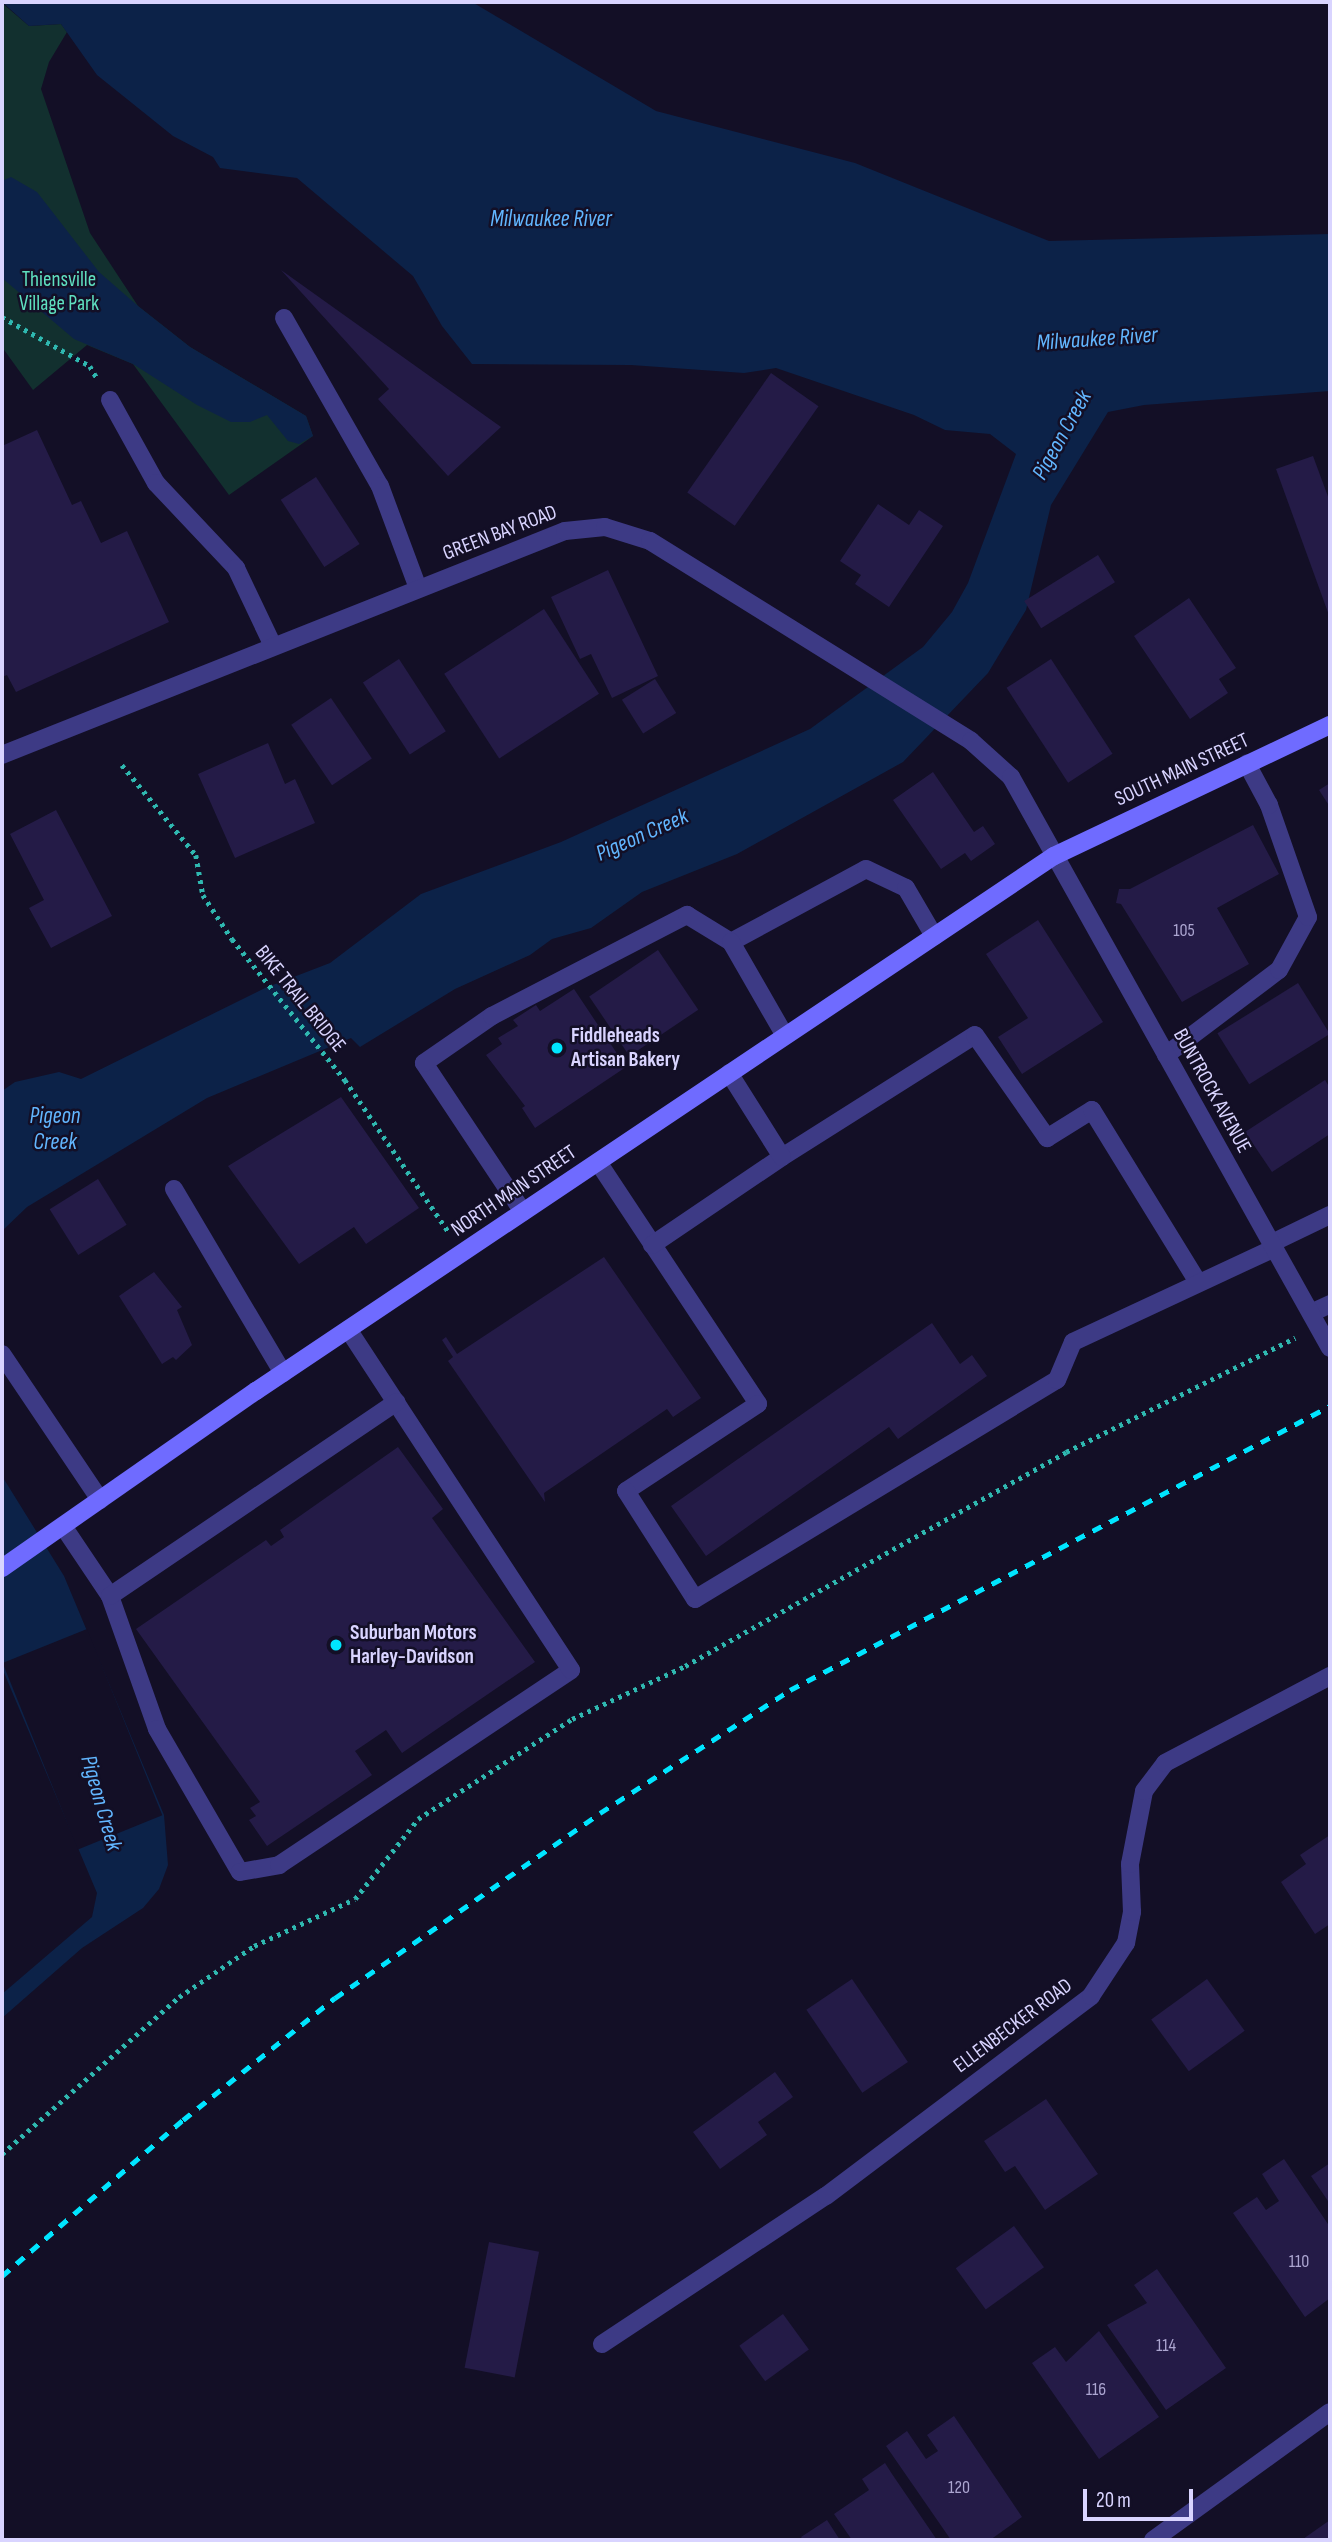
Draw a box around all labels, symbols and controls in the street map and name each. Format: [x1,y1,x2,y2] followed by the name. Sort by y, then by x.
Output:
[490,205,612,233] water label: Milwaukee River
[19,267,99,317] park label: Thiensville Village Park
[1035,321,1159,357] water label: Milwaukee River
[1026,385,1098,485] water label: Pigeon Creek
[439,500,561,566] street label: GREEN BAY ROAD
[1111,728,1253,812] street label: SOUTH MAIN STREET
[592,802,692,868] water label: Pigeon Creek
[1173,920,1195,942] house number: 105
[249,940,351,1058] street label: BIKE TRAIL BRIDGE
[571,1023,680,1073] place label: Fiddleheads Artisan Bakery
[1167,1024,1257,1158] street label: BUNTROCK AVENUE
[549,1040,565,1056] marker: Fiddleheads Artisan Bakery
[30,1102,80,1156] water label: Pigeon Creek
[447,1140,581,1242] street label: NORTH MAIN STREET
[350,1620,477,1670] place label: Suburban Motors Harley-Davidson
[328,1637,344,1653] marker: Suburban Motors Harley-Davidson
[74,1752,128,1854] water label: Pigeon Creek
[949,1973,1077,2079] street label: ELLENBECKER ROAD
[1289,2251,1309,2273] house number: 110
[1156,2335,1176,2357] house number: 114
[1086,2379,1106,2401] house number: 116
[1087,2476,1197,2520] scale bar
[948,2477,970,2499] house number: 120
[1096,2488,1131,2513] text: 20 m

